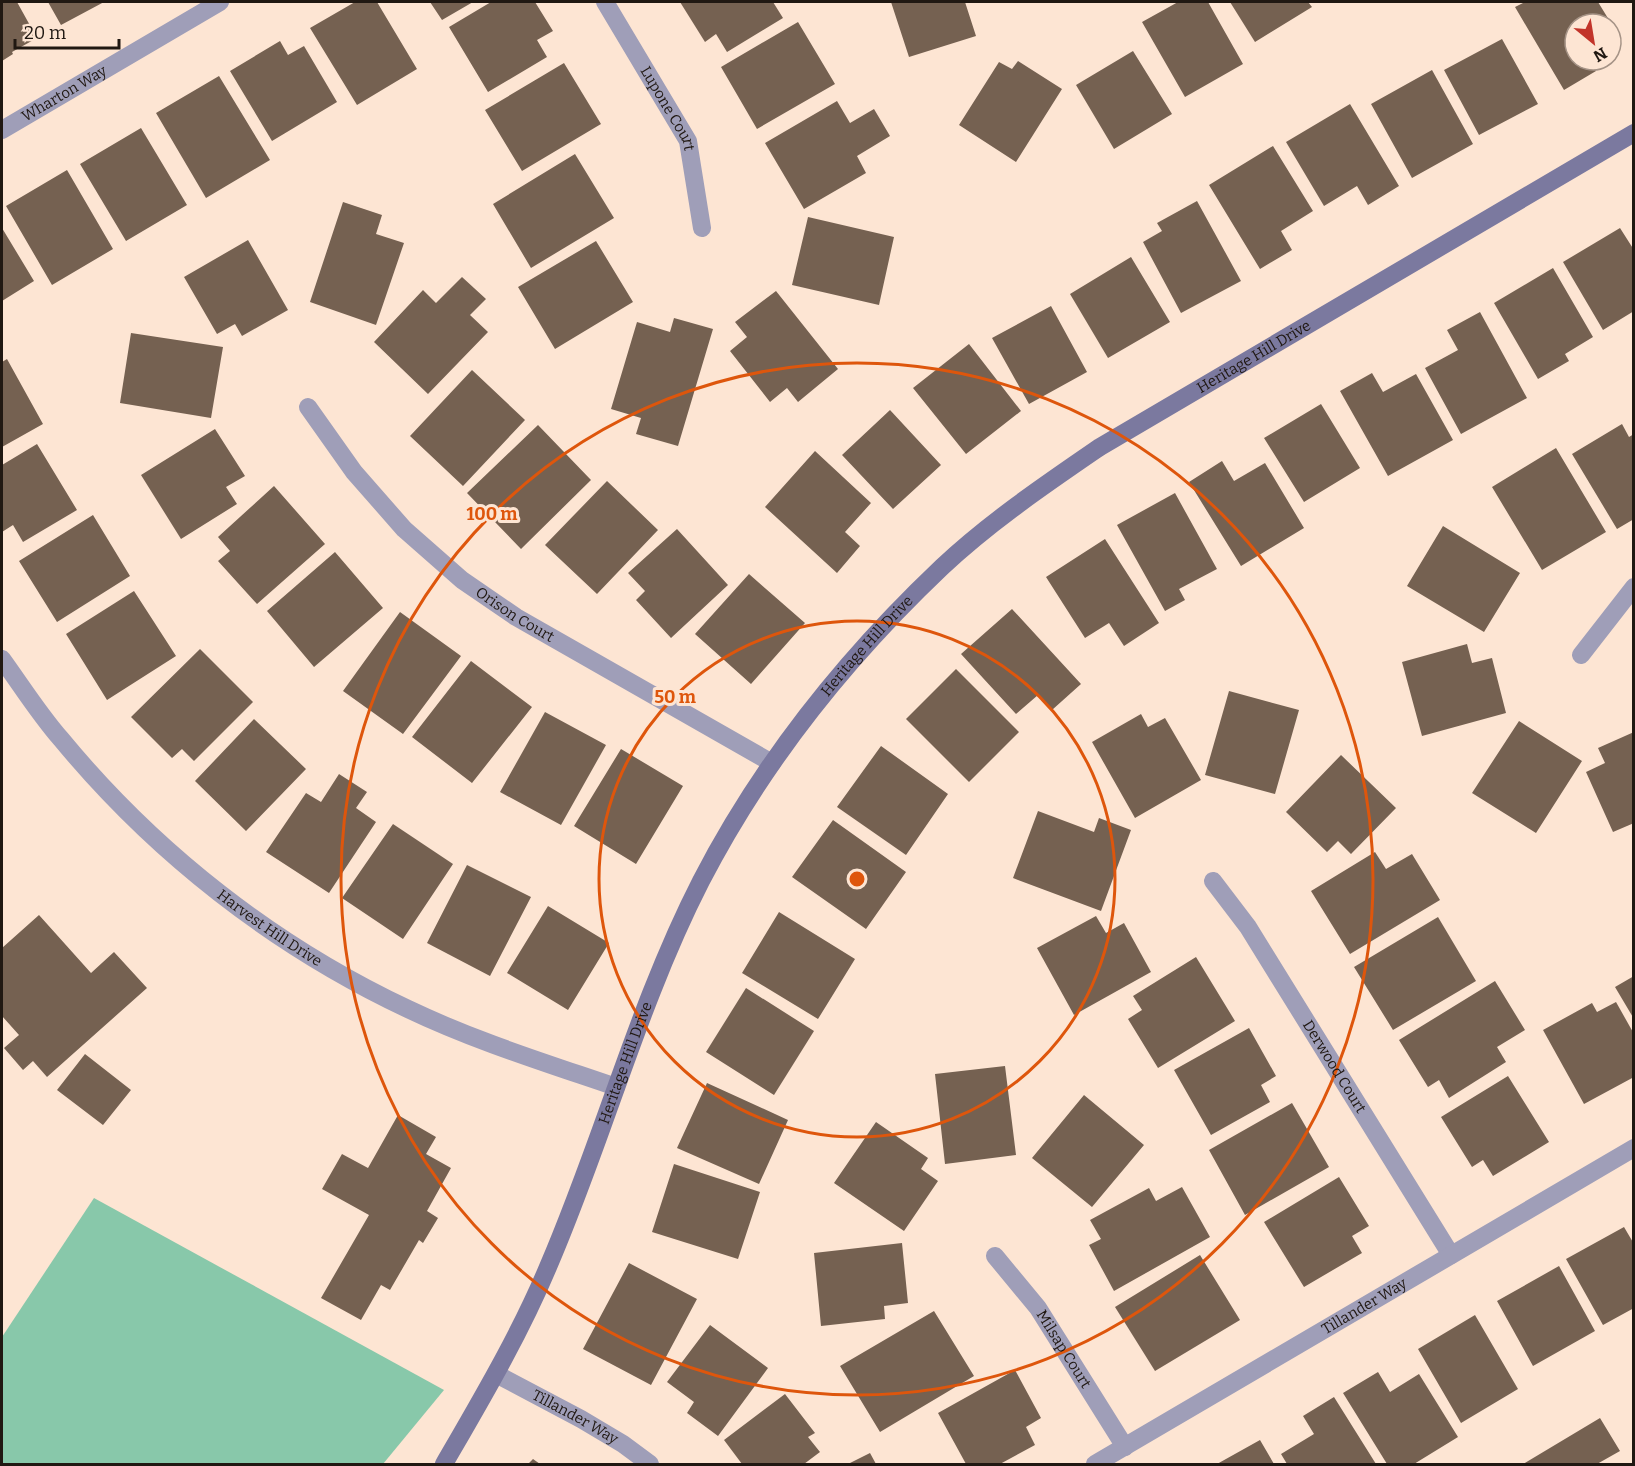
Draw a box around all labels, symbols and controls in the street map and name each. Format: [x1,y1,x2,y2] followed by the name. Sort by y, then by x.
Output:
[15,12,118,50] scale bar
[1563,12,1623,72] north arrow
[24,22,66,44] text: 20 m
[1590,43,1610,66] text: N
[18,62,110,126] street label: Wharton Way
[636,63,698,152] street label: Lupone Court
[1194,316,1314,397] street label: Heritage Hill Drive
[466,503,518,525] text: 100 m
[472,583,558,646] street label: Orison Court
[817,592,917,700] street label: Heritage Hill Drive
[654,686,696,708] text: 50 m
[847,869,867,889] centre of rings
[214,886,325,970] street label: Harvest Hill Drive
[595,999,656,1127] street label: Heritage Hill Drive
[1299,1017,1370,1117] street label: Derwood Court
[1318,1274,1410,1338] street label: Tillander Way
[1033,1307,1095,1392] street label: Milsap Court
[529,1386,621,1448] street label: Tillander Way

